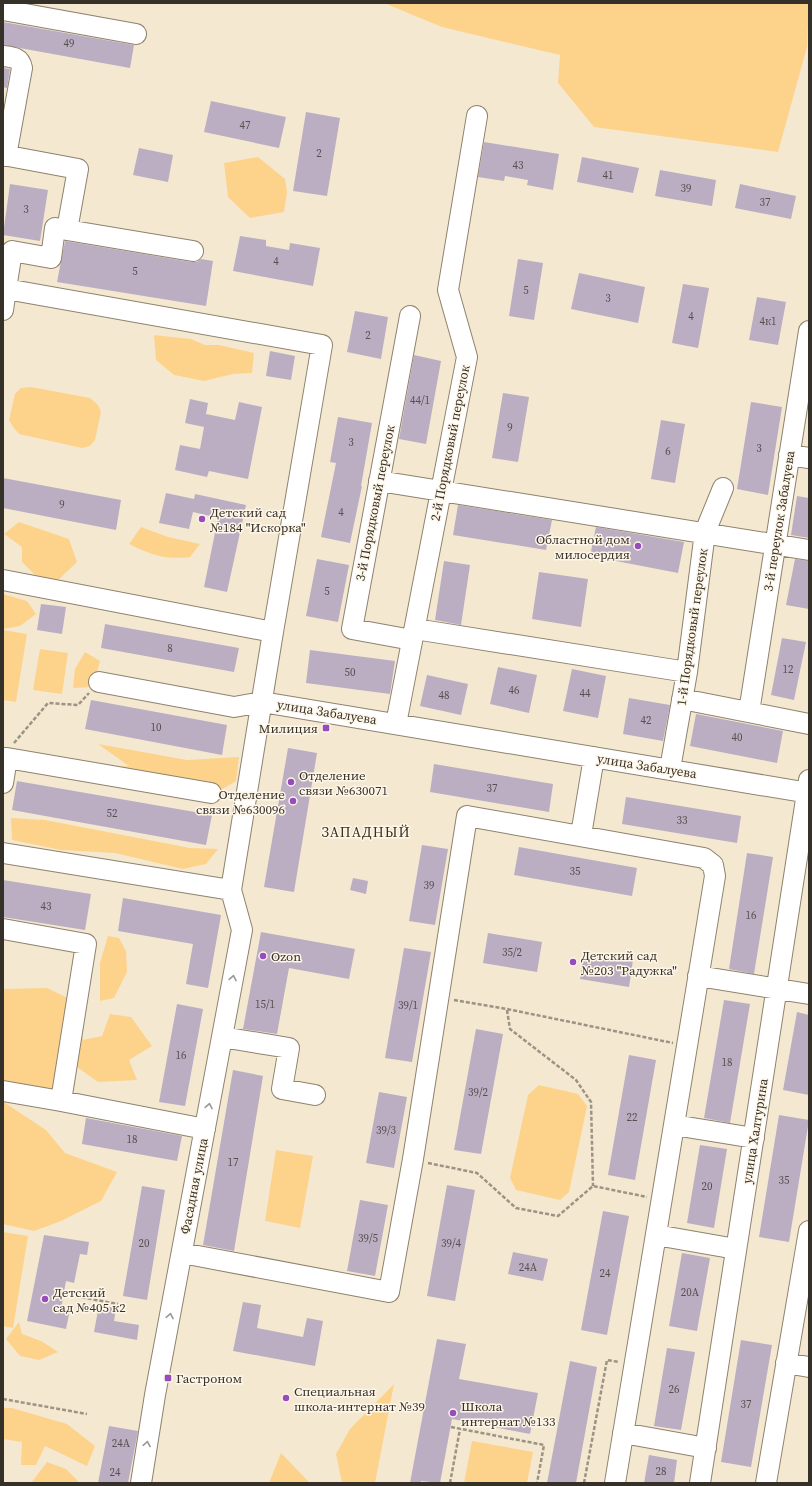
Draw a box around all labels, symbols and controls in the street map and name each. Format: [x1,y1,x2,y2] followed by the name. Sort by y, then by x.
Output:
[64,36,75,51] house number: 49
[240,118,251,133] house number: 47
[316,146,322,161] house number: 2
[513,158,524,173] house number: 43
[603,168,614,183] house number: 41
[681,181,692,196] house number: 39
[760,195,771,210] house number: 37
[23,202,29,217] house number: 3
[273,254,279,269] house number: 4
[132,264,138,279] house number: 5
[523,283,529,298] house number: 5
[605,291,611,306] house number: 3
[688,309,694,324] house number: 4
[759,314,777,329] house number: 4к1
[365,328,371,343] house number: 2
[427,363,473,523] street label: 2-й Порядковый переулок
[410,393,430,408] house number: 44/1
[507,420,513,435] house number: 9
[352,423,398,583] street label: 3-й Порядковый переулок
[348,435,354,450] house number: 3
[756,441,762,456] house number: 3
[665,444,671,459] house number: 6
[759,449,799,593] street label: 3-й переулок Забалуева
[59,497,65,512] house number: 9
[210,504,306,536] place label: Детский сад №184 "Искорка"
[338,505,344,520] house number: 4
[197,514,207,524] marker: Детский сад №184 "Искорка"
[536,531,630,563] place label: Областной дом милосердия
[633,541,643,551] marker: Областной дом милосердия
[673,547,711,707] street label: 1-й Порядковый переулок
[324,584,330,599] house number: 5
[167,641,173,656] house number: 8
[783,662,794,677] house number: 12
[345,665,356,680] house number: 50
[509,683,520,698] house number: 46
[580,686,591,701] house number: 44
[439,688,450,703] house number: 48
[276,696,378,728] street label: улица Забалуева
[641,713,652,728] house number: 42
[151,720,162,735] house number: 10
[259,720,318,737] place label: Милиция
[321,723,331,733] marker: Милиция
[732,730,743,745] house number: 40
[596,750,698,782] street label: улица Забалуева
[299,767,388,799] place label: Отделение связи №630071
[286,777,296,787] marker: Отделение связи №630071
[487,781,498,796] house number: 37
[196,786,285,818] place label: Отделение связи №630096
[288,796,298,806] marker: Отделение связи №630096
[107,806,118,821] house number: 52
[677,813,688,828] house number: 33
[321,822,411,842] district label: ЗАПАДНЫЙ
[570,864,581,879] house number: 35
[424,878,435,893] house number: 39
[41,899,52,914] house number: 43
[746,908,757,923] house number: 16
[502,945,523,960] house number: 35/2
[581,947,677,979] place label: Детский сад №203 "Радужка"
[271,948,301,965] place label: Ozon
[258,951,268,961] marker: Ozon
[568,957,578,967] marker: Детский сад №203 "Радужка"
[229,975,237,981] one-way arrow
[255,997,275,1012] house number: 15/1
[398,998,418,1013] house number: 39/1
[176,1048,187,1063] house number: 16
[722,1055,733,1070] house number: 18
[738,1077,772,1185] street label: улица Халтурина
[468,1085,489,1100] house number: 39/2
[205,1103,213,1109] one-way arrow
[627,1110,638,1125] house number: 22
[376,1123,397,1138] house number: 39/3
[127,1132,138,1147] house number: 18
[176,1136,212,1236] street label: Фасадная улица
[228,1155,239,1170] house number: 17
[779,1173,790,1188] house number: 35
[702,1179,713,1194] house number: 20
[358,1231,379,1246] house number: 39/5
[139,1236,150,1251] house number: 20
[441,1236,462,1251] house number: 39/4
[519,1260,538,1275] house number: 24А
[600,1266,611,1281] house number: 24
[53,1284,126,1316] place label: Детский сад №405 к2
[681,1285,700,1300] house number: 20А
[40,1294,50,1304] marker: Детский сад №405 к2
[165,1313,174,1320] one-way arrow
[176,1370,243,1387] place label: Гастроном
[163,1373,173,1383] marker: Гастроном
[669,1382,680,1397] house number: 26
[294,1383,425,1415] place label: Специальная школа-интернат №39
[281,1393,291,1403] marker: Специальная школа-интернат №39
[741,1397,752,1412] house number: 37
[461,1398,556,1430] place label: Школа интернат №133
[448,1408,458,1418] marker: Школа интернат №133
[112,1436,131,1451] house number: 24А
[143,1441,151,1448] one-way arrow
[656,1464,667,1479] house number: 28
[110,1465,121,1480] house number: 24

